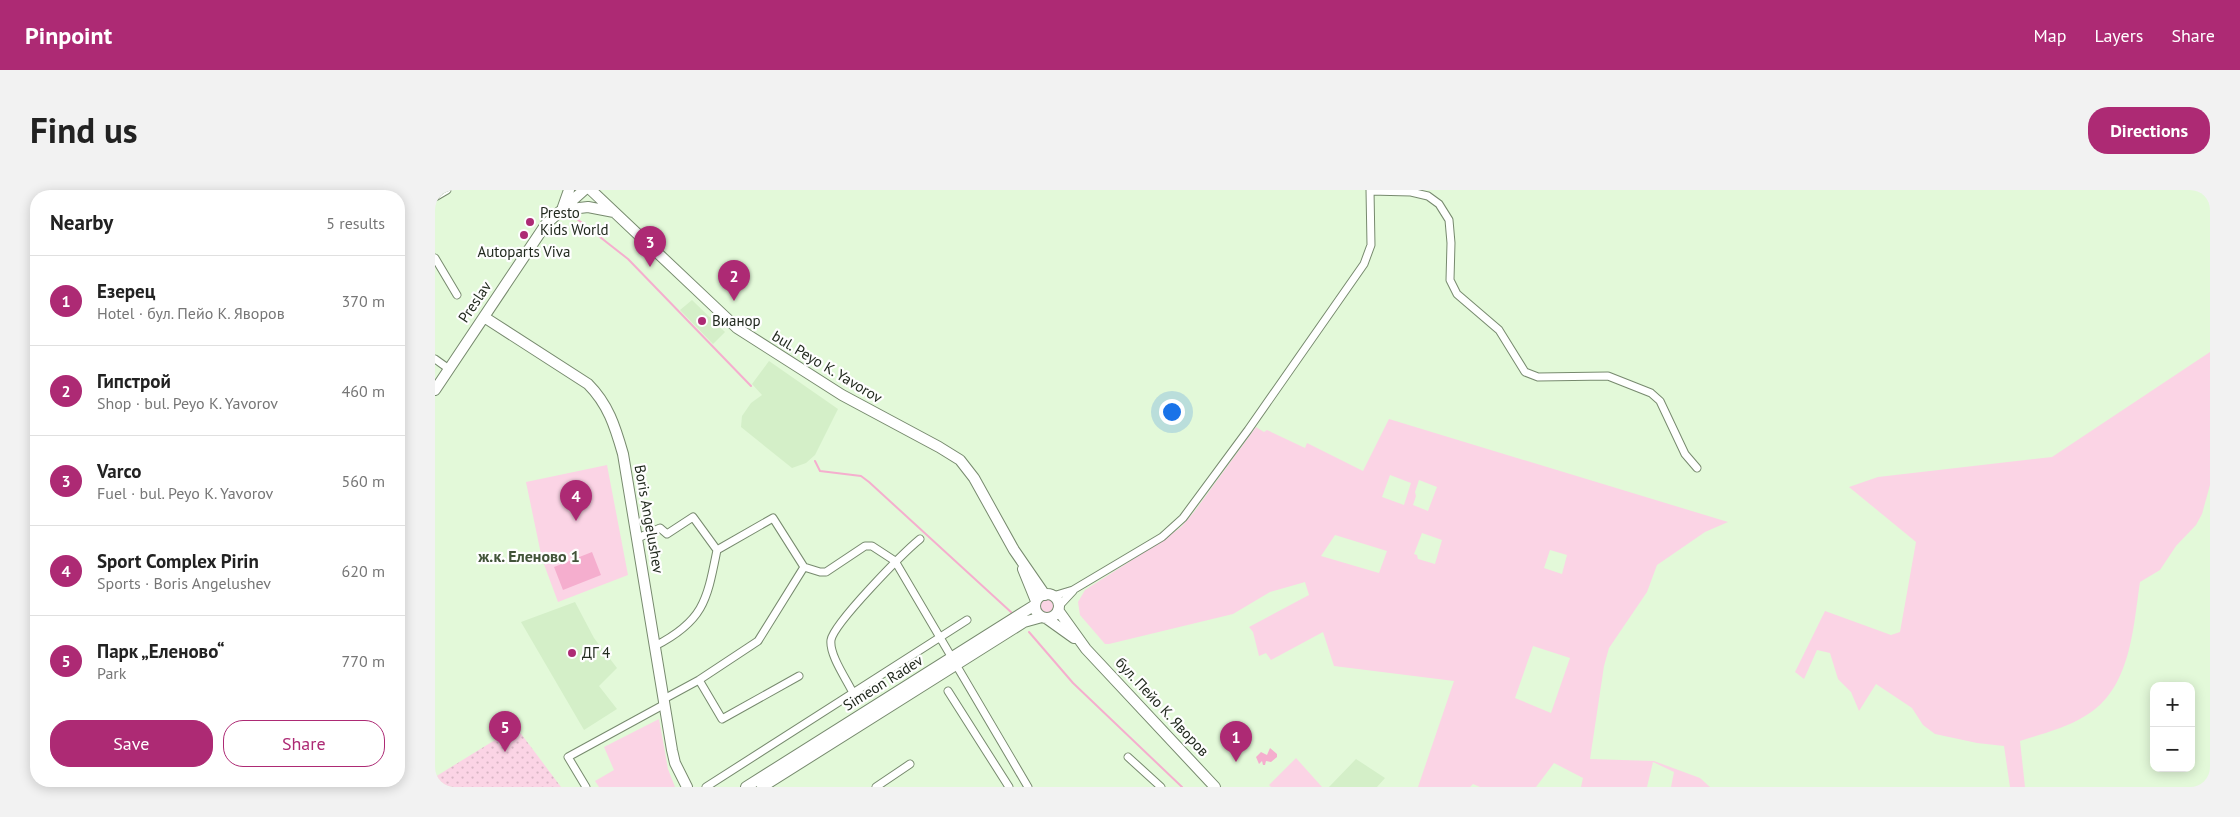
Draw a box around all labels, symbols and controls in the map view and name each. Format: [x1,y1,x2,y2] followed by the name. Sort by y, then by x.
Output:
[25,20,112,51] text: Pinpoint
[2034,24,2066,47] text: Map
[2094,24,2143,47] text: Layers
[2171,24,2215,47] text: Share
[30,107,138,153] text: Find us
[2088,107,2210,154] button: Directions
[540,203,609,239] place label: Presto Kids World
[50,209,113,236] text: Nearby
[326,213,385,233] text: 5 results
[524,216,536,228] marker: Presto Kids World
[634,226,666,267] pin: 3
[518,229,530,241] marker: Аutoparts Viva
[477,242,571,261] place label: Аutoparts Viva
[718,260,750,301] pin: 2
[454,277,496,326] street label: Preslav
[97,279,155,303] text: Езерец
[61,291,71,311] text: 1
[342,291,385,311] text: 370 m
[97,303,285,323] text: Hotel · бул. Пейо К. Яворов
[712,311,761,330] place label: Вианор
[696,315,708,327] marker: Вианор
[769,326,887,407] street label: bul. Peyo K. Yavorov
[97,369,171,393] text: Гипстрой
[61,381,71,401] text: 2
[342,381,385,401] text: 460 m
[97,393,278,413] text: Shop · bul. Peyo K. Yavorov
[1159,399,1185,425] your location
[97,459,142,483] text: Varco
[631,463,669,575] street label: Boris Angelushev
[61,471,71,491] text: 3
[342,471,385,491] text: 560 m
[560,480,592,521] pin: 4
[97,483,273,503] text: Fuel · bul. Peyo K. Yavorov
[477,546,580,566] district label: ж.к. Еленово 1
[97,549,259,573] text: Sport Complex Pirin
[61,561,71,581] text: 4
[342,561,385,581] text: 620 m
[97,573,271,593] text: Sports · Boris Angelushev
[97,639,225,663] text: Парк „Еленово“
[582,643,610,662] place label: ДГ 4
[566,647,578,659] marker: ДГ 4
[839,650,927,715] street label: Simeon Radev
[61,651,71,671] text: 5
[342,651,385,671] text: 770 m
[1111,653,1213,760] street label: бул. Пейо К. Яворов
[97,663,126,683] text: Park
[2150,682,2195,772] map controls
[2150,682,2195,727] button: +
[489,711,521,752] pin: 5
[50,720,213,767] button: Save
[223,720,385,767] button: Share
[1220,721,1252,762] pin: 1
[2150,727,2195,772] button: −

